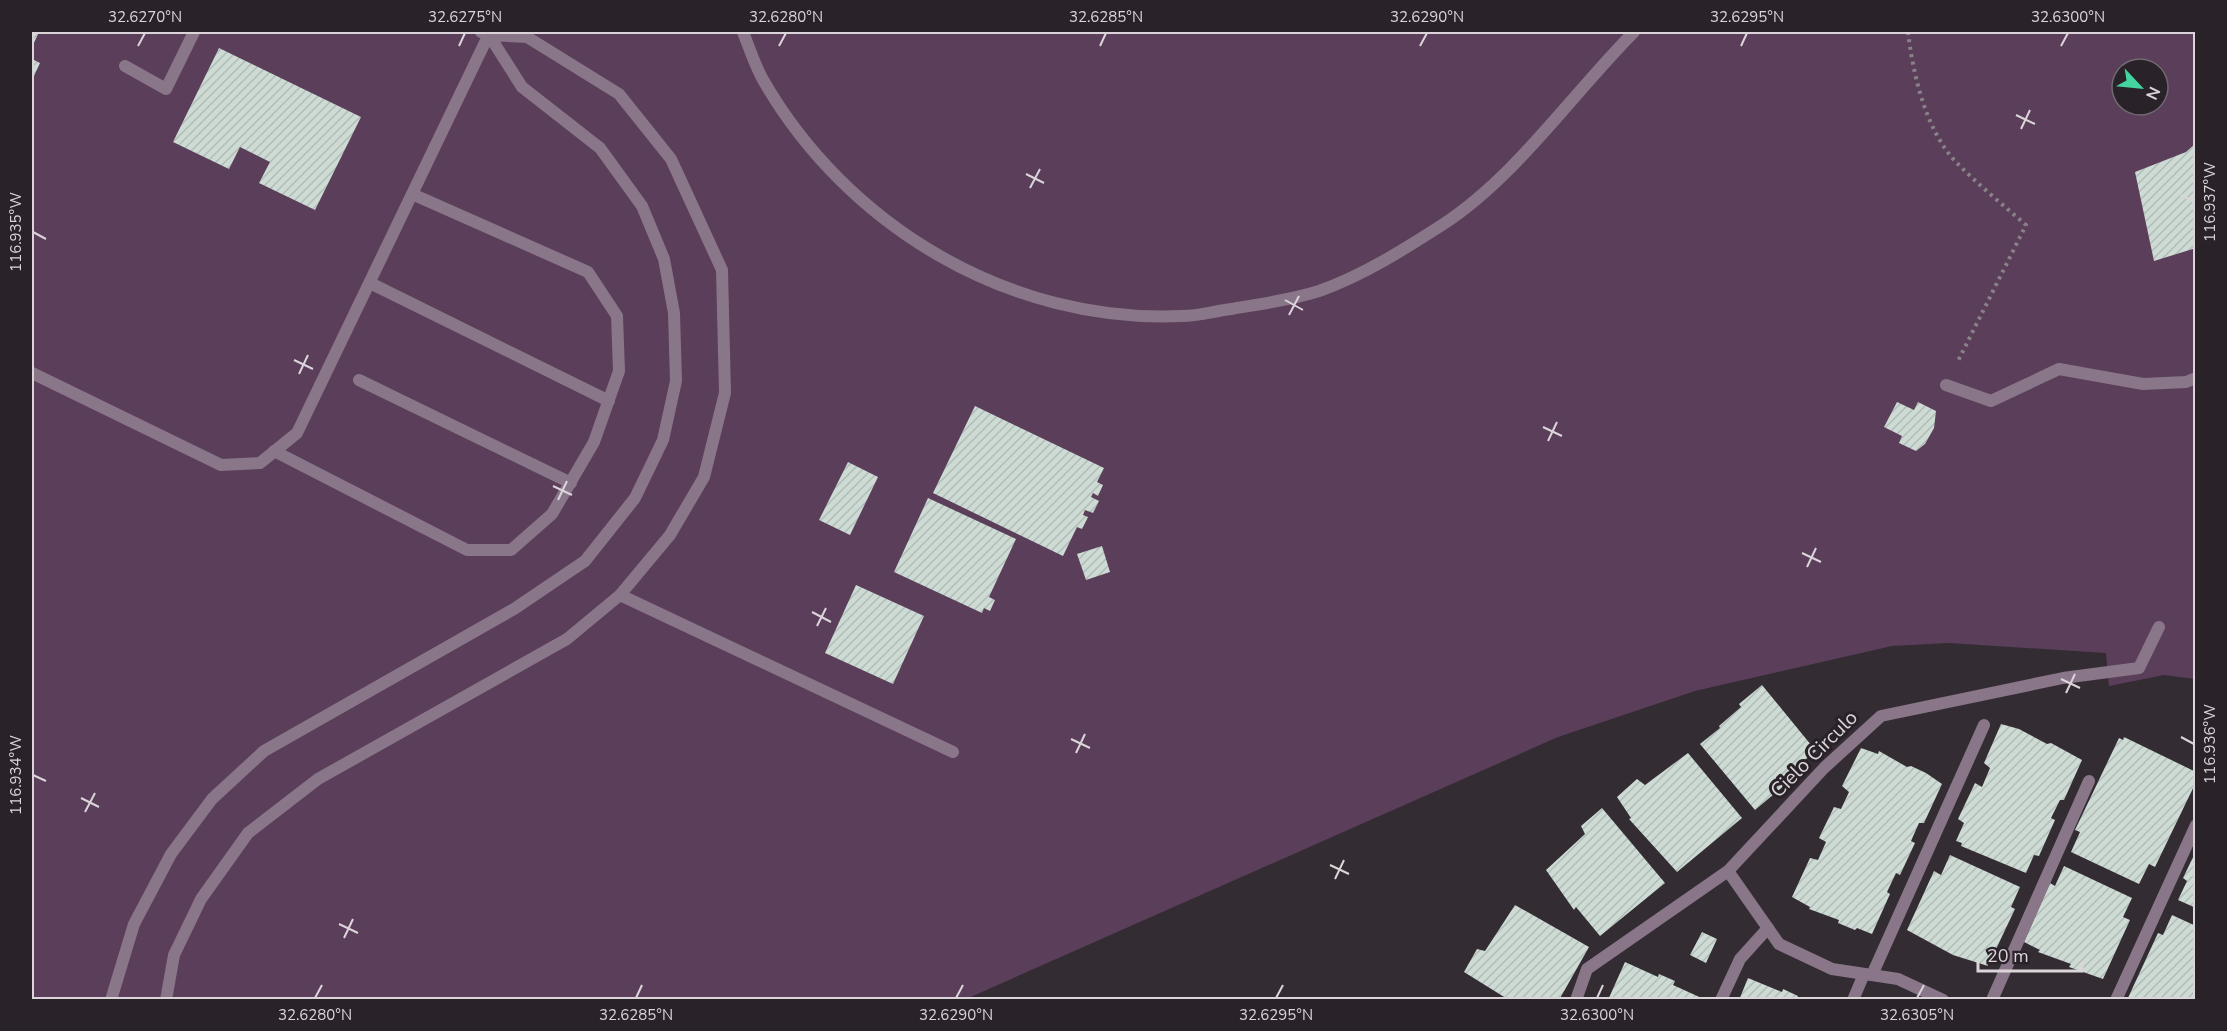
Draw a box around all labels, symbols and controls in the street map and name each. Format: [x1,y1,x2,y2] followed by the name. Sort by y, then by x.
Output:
[108,7,182,27] text: 32.6270°N
[428,7,502,27] text: 32.6275°N
[749,7,823,27] text: 32.6280°N
[1069,7,1143,27] text: 32.6285°N
[1390,7,1464,27] text: 32.6290°N
[1710,7,1784,27] text: 32.6295°N
[2031,7,2105,27] text: 32.6300°N
[2110,57,2170,117] north arrow
[2140,83,2165,103] text: N
[2200,162,2220,242] text: 116.937°W
[6,192,26,272] text: 116.935°W
[1764,704,1864,804] street label: Cielo Circulo
[2200,704,2220,784] text: 116.936°W
[6,735,26,815] text: 116.934°W
[1978,935,2082,973] scale bar
[1987,944,2029,968] text: 20 m
[278,1005,352,1025] text: 32.6280°N
[599,1005,673,1025] text: 32.6285°N
[919,1005,993,1025] text: 32.6290°N
[1239,1005,1313,1025] text: 32.6295°N
[1560,1005,1634,1025] text: 32.6300°N
[1880,1005,1954,1025] text: 32.6305°N

